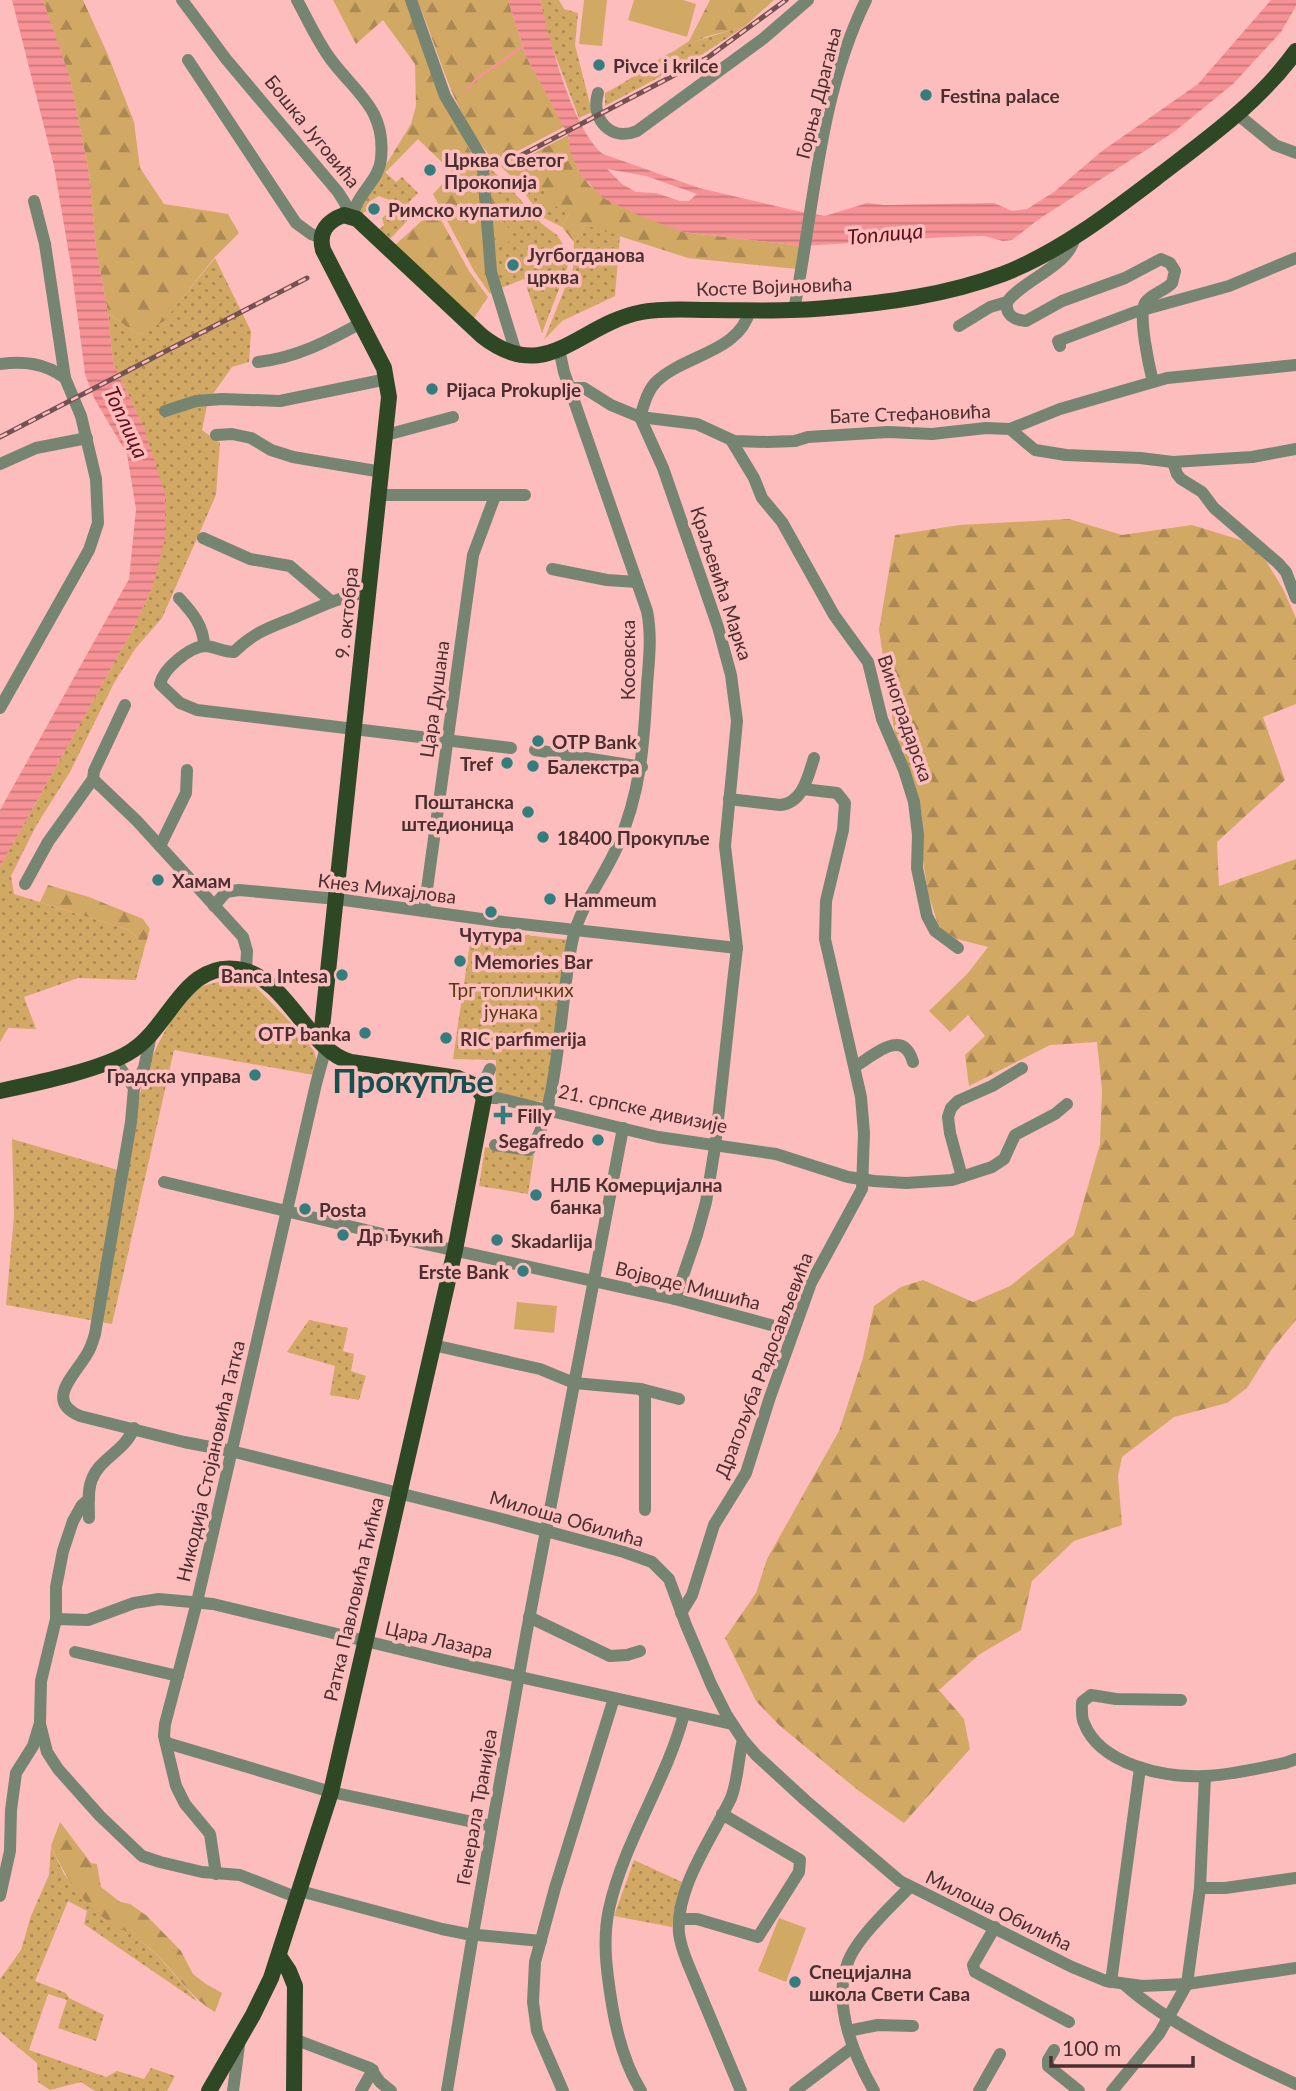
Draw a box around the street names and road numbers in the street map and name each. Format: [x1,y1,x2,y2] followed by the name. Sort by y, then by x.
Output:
[790,25,846,161] street label: Горња Драгања
[260,70,366,192] street label: Бошка Југовића
[696,272,852,300] street label: Косте Војиновића
[829,399,991,427] street label: Бате Стефановића
[686,503,758,663] street label: Краљевића Марка
[330,566,362,660] street label: 9. октобра
[616,620,639,700] street label: Косовска
[414,639,454,759] street label: Цара Душана
[874,652,938,784] street label: Виноградарска
[316,868,458,908] street label: Кнез Михајлова
[556,1079,730,1137] street label: 21. српске дивизије
[709,1249,817,1481] street label: Драгољуба Радосављевића
[613,1256,763,1314] street label: Војводе Мишића
[171,1338,249,1584] street label: Никодија Стојановића Татка
[487,1485,647,1551] street label: Милоша Обилића
[318,1495,388,1703] street label: Ратка Павловића Ћићка
[383,1615,495,1663] street label: Цара Лазара
[451,1727,501,1887] street label: Генерала Транијеа
[922,1865,1076,1955] street label: Милоша Обилића

